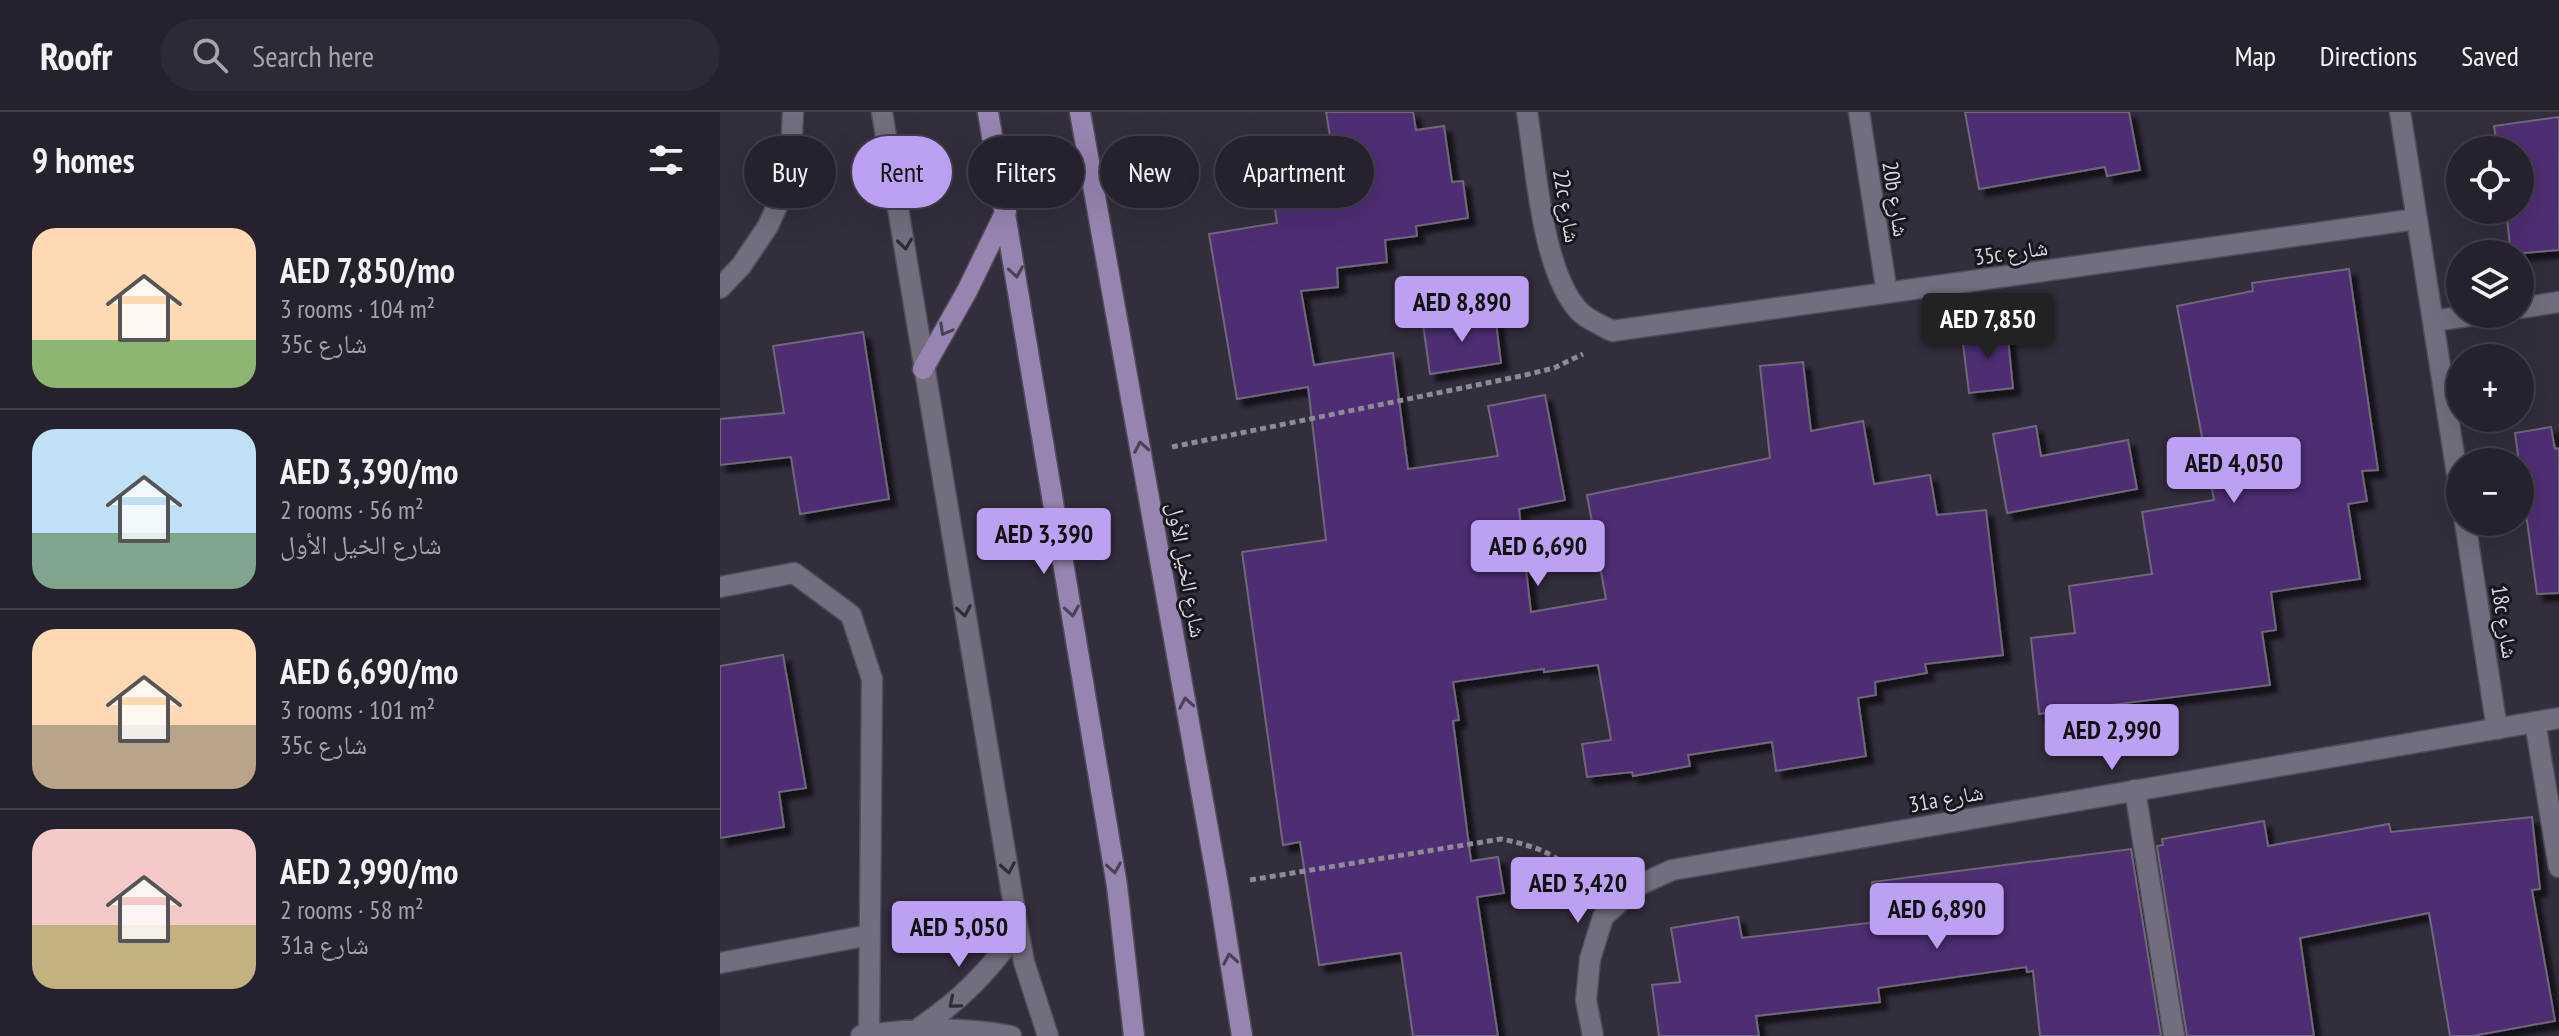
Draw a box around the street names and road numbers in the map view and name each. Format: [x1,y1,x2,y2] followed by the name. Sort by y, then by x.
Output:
[1876,159,1916,239] street label: 20b شارع
[1547,167,1587,245] street label: 22c شارع
[1973,233,2049,271] street label: 35c شارع
[1161,500,1213,640] street label: شارع الخيل الأول
[2485,583,2525,661] street label: 18c شارع
[1907,778,1985,818] street label: 31a شارع

